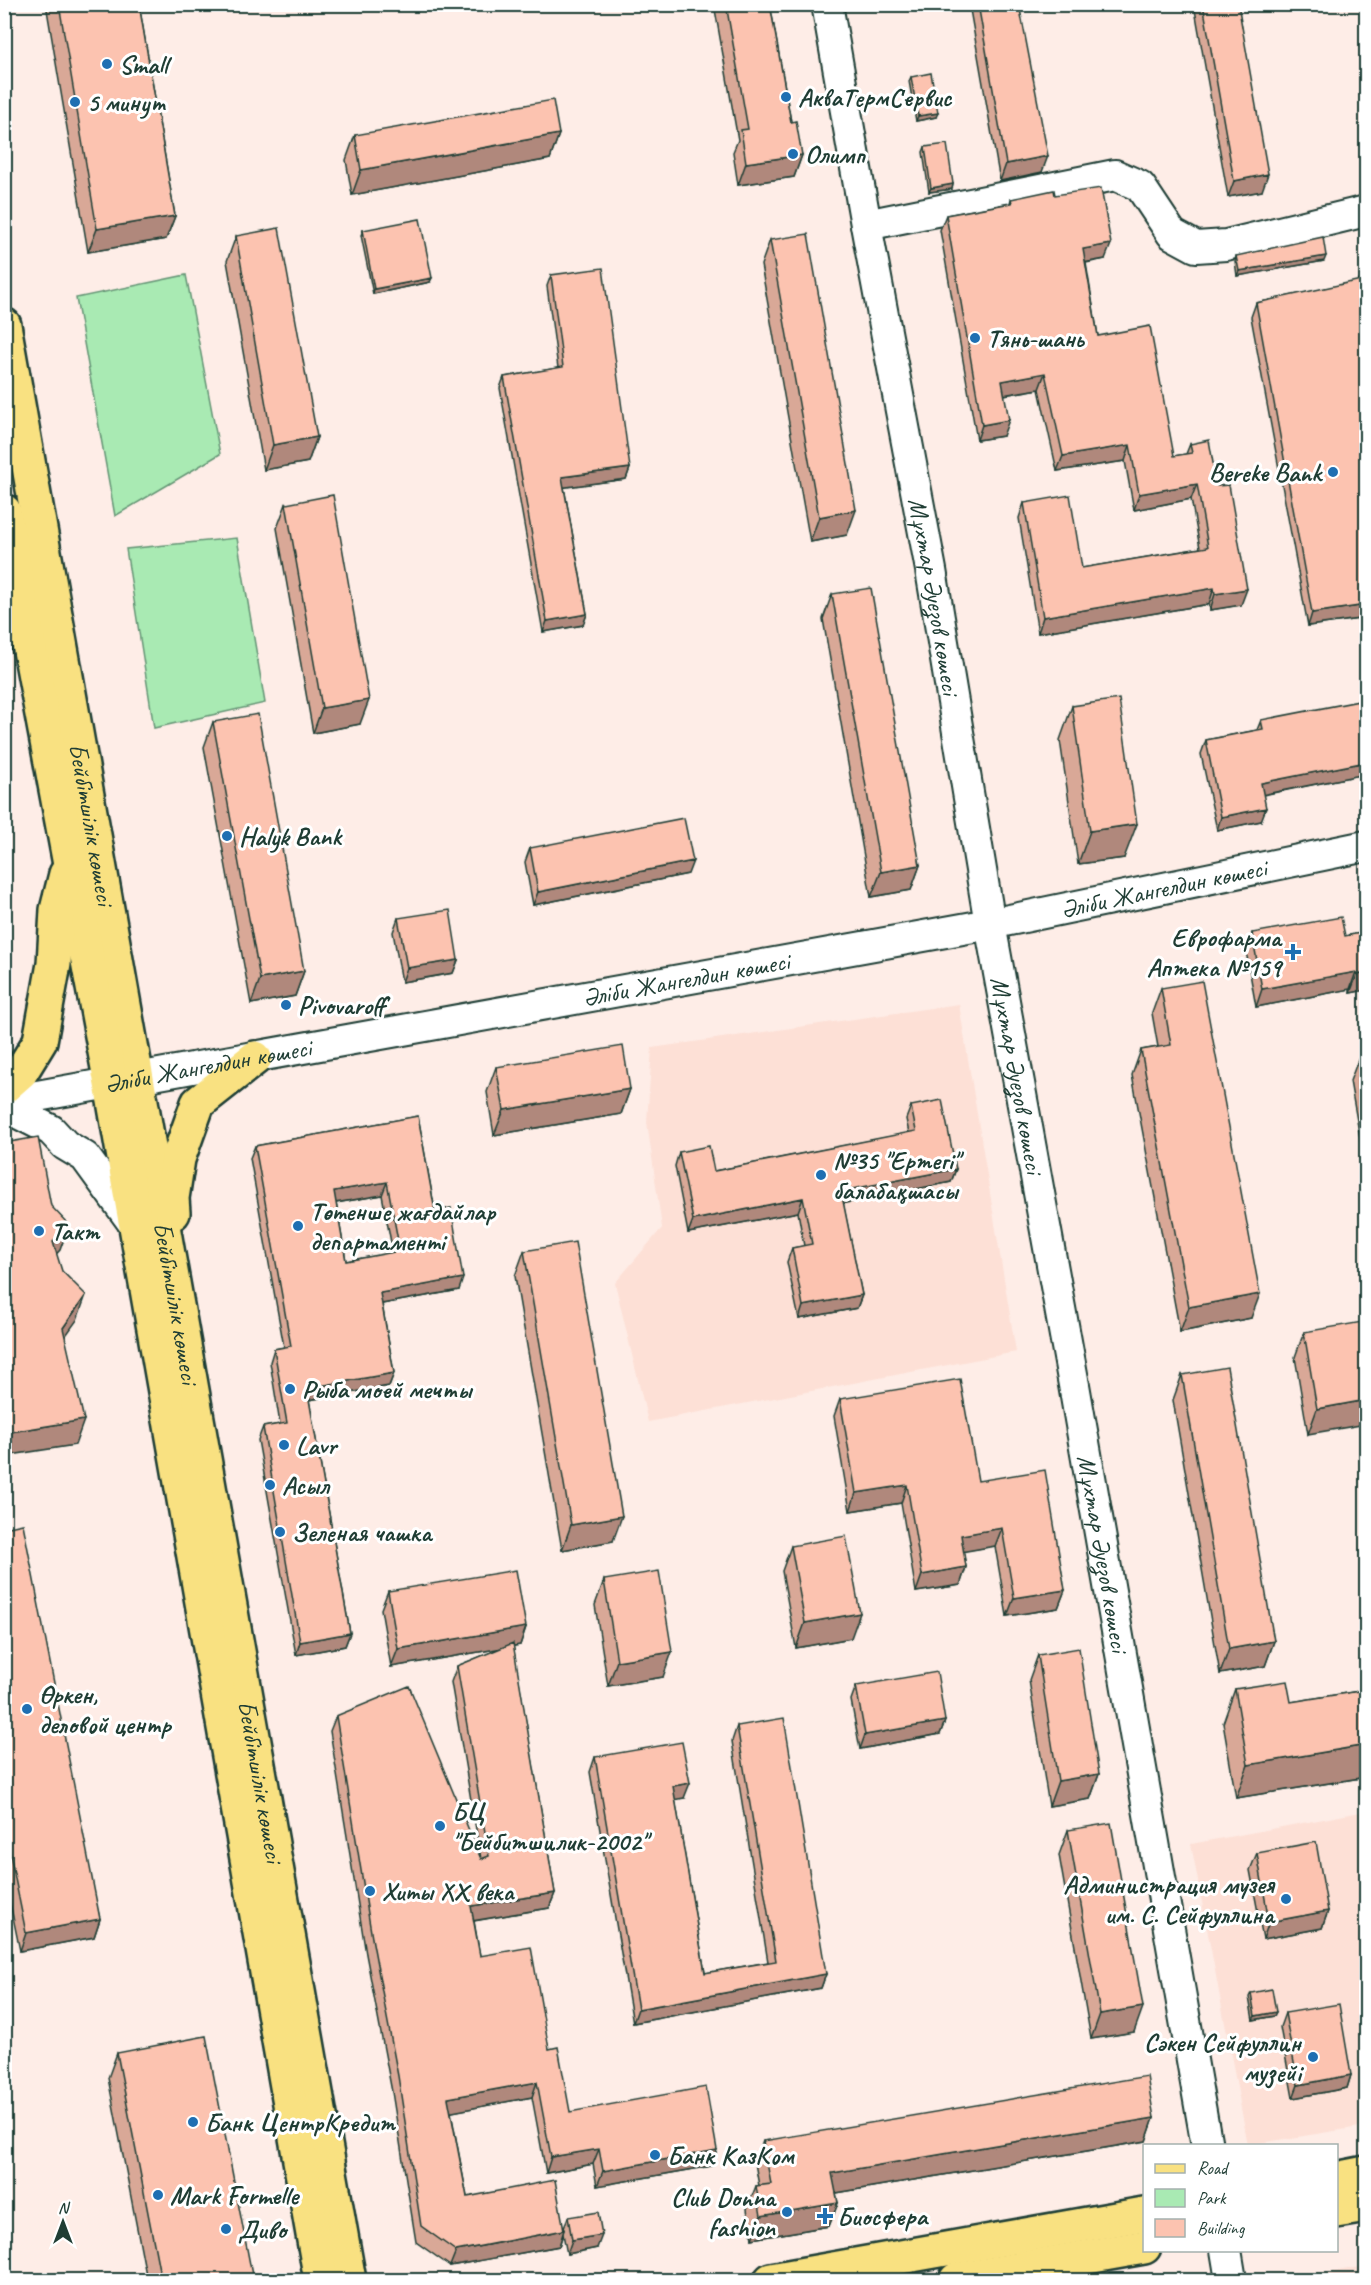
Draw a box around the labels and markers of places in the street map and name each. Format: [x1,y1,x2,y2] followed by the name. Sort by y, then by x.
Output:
[119,48,173,81] place label: Small
[100,57,114,71] marker: Small
[798,81,953,114] place label: АкваТермСервис
[87,86,167,119] place label: 5 минут
[779,90,793,104] marker: АкваТермСервис
[68,95,82,109] marker: 5 минут
[805,138,866,171] place label: Олимп
[786,147,800,161] marker: Олимп
[987,322,1086,355] place label: Тянь-шань
[968,331,982,345] marker: Тянь-шань
[1209,456,1323,489] place label: Bereke Bank
[1326,465,1340,479] marker: Bereke Bank
[239,820,343,853] place label: Halyk Bank
[220,829,234,843] marker: Halyk Bank
[1147,921,1284,984] place label: Еврофарма Аптека №159
[1286,945,1300,959] marker: Еврофарма Аптека №159
[298,989,391,1022] place label: Pivovaroff
[279,998,293,1012] marker: Pivovaroff
[833,1144,965,1207] place label: №35 "Ертегі" балабақшасы
[814,1168,828,1182] marker: №35 "Ертегі" балабақшасы
[310,1195,498,1258] place label: Төтенше жағдайлар департаменті
[51,1215,101,1248] place label: Такт
[291,1219,305,1233] marker: Төтенше жағдайлар департаменті
[32,1224,46,1238] marker: Такт
[302,1373,474,1406] place label: Рыба моей мечты
[283,1382,297,1396] marker: Рыба моей мечты
[296,1429,339,1462] place label: Lavr
[277,1438,291,1452] marker: Lavr
[282,1469,331,1502] place label: Асыл
[263,1478,277,1492] marker: Асыл
[292,1516,434,1549] place label: Зеленая чашка
[273,1525,287,1539] marker: Зеленая чашка
[39,1678,173,1741] place label: Өркен, деловой центр
[20,1702,34,1716] marker: Өркен, деловой центр
[452,1795,653,1858] place label: БЦ "Бейбитшилик-2002"
[433,1819,447,1833] marker: БЦ "Бейбитшилик-2002"
[1063,1868,1277,1931] place label: Администрация музея им. С. Сейфуллина
[382,1875,515,1908] place label: Хиты ХХ века
[363,1884,377,1898] marker: Хиты ХХ века
[1279,1892,1293,1906] marker: Администрация музея им. С. Сейфуллина
[1144,2026,1305,2089] place label: Сәкен Сейфуллин музейі
[1306,2050,1320,2064] marker: Сәкен Сейфуллин музейі
[205,2106,397,2139] place label: Банк ЦентрКредит
[186,2115,200,2129] marker: Банк ЦентрКредит
[667,2139,796,2172] place label: Банк КазКом
[648,2148,662,2162] marker: Банк КазКом
[170,2179,300,2212] place label: Mark Formelle
[671,2181,777,2244] place label: Club Donna fashion
[151,2188,165,2202] marker: Mark Formelle
[837,2200,929,2233] place label: Биосфера
[780,2205,794,2219] marker: Club Donna fashion
[818,2209,832,2223] marker: Биосфера
[238,2213,289,2246] place label: Диво
[219,2222,233,2236] marker: Диво

